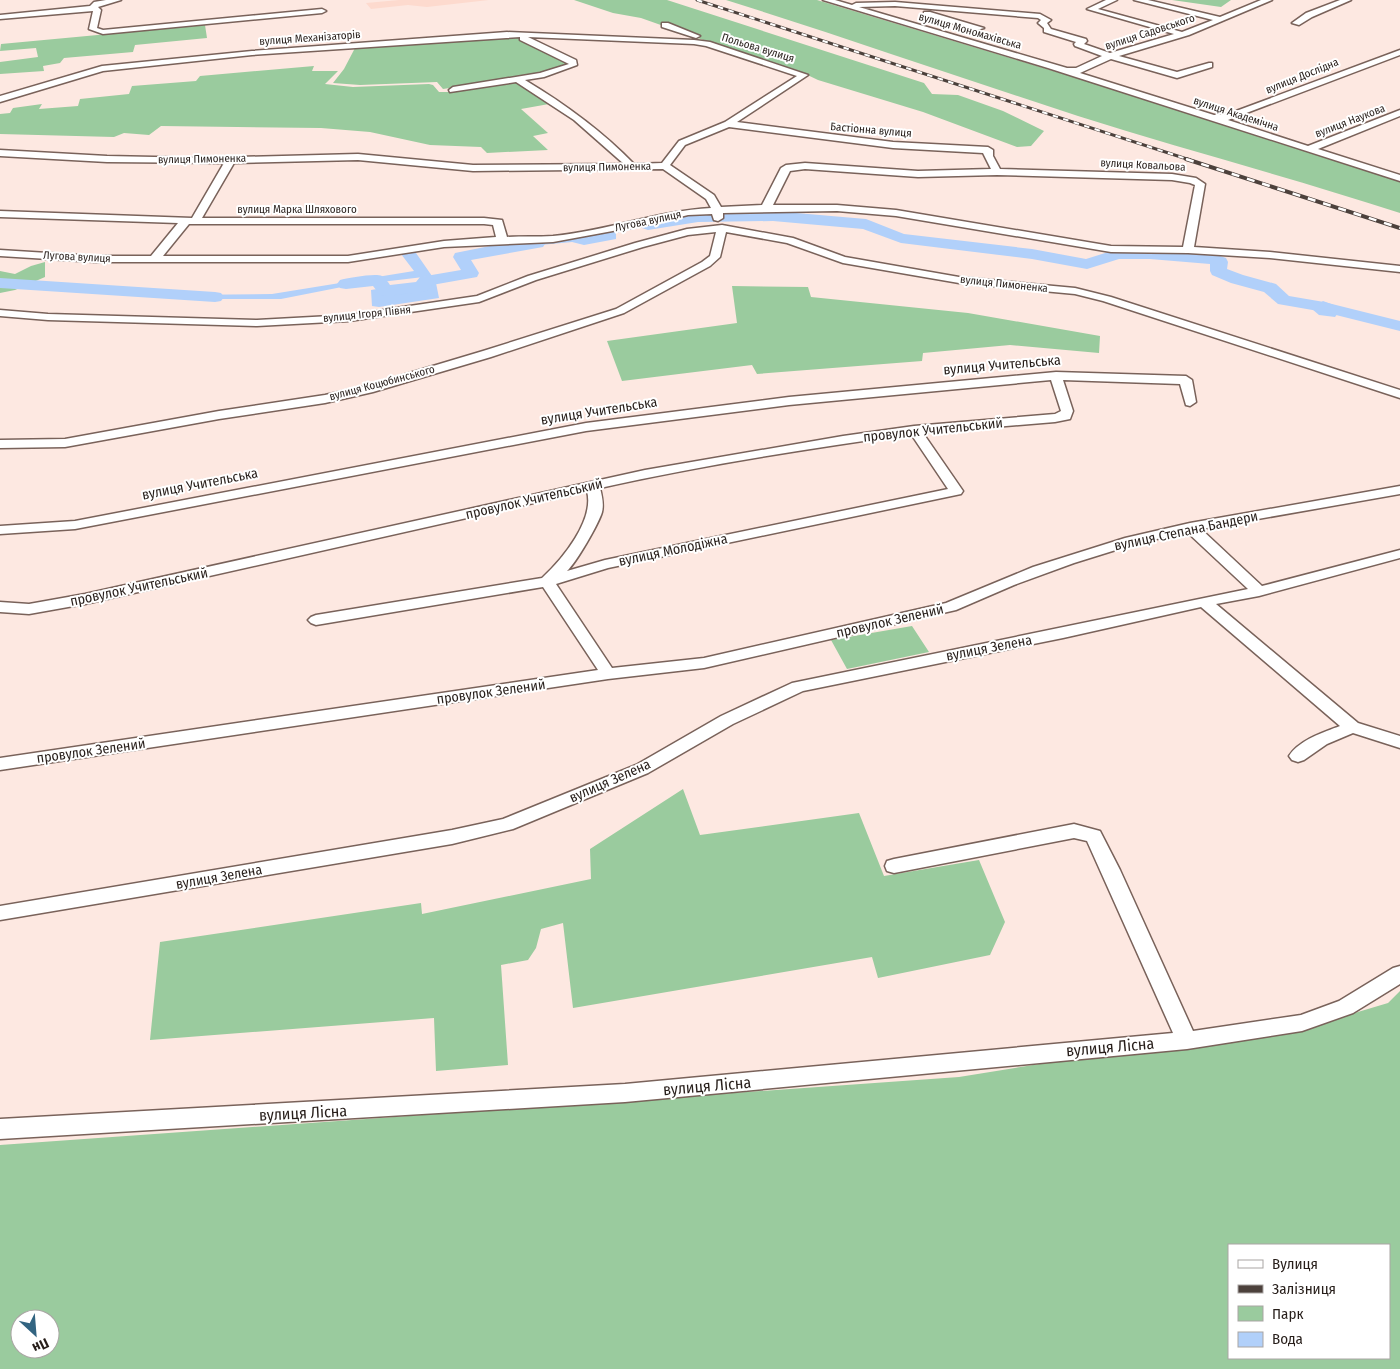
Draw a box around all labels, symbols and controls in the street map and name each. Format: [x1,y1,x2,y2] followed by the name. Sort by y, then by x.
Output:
[917,10,1023,52] street label: вулиця Мономахівська
[1103,11,1197,53] street label: вулиця Садовського
[259,28,361,48] street label: вулиця Механізаторів
[720,31,796,65] street label: Польова вулиця
[1264,55,1340,97] street label: вулиця Дослідна
[1192,94,1280,134] street label: вулиця Академічна
[1313,102,1387,140] street label: вулиця Наукова
[830,120,912,140] street label: Бастіонна вулиця
[158,152,246,166] street label: вулиця Пимоненка
[1100,156,1186,174] street label: вулиця Ковальова
[563,160,651,174] street label: вулиця Пимоненка
[237,203,357,216] street label: вулиця Марка Шляхового
[614,208,682,234] street label: Лугова вулиця
[43,249,111,265] street label: Лугова вулиця
[959,273,1049,295] street label: вулиця Пимоненка
[322,303,412,325] street label: вулиця Ігоря Півня
[943,351,1061,379] street label: вулиця Учительська
[328,363,436,403] street label: вулиця Коцюбинського
[540,393,659,429] street label: вулиця Учительська
[862,414,1004,446] street label: провулок Учительський
[141,464,259,504] street label: вулиця Учительська
[464,475,604,523] street label: провулок Учительський
[1113,507,1259,555] street label: вулиця Степана Бандери
[617,530,729,570] street label: вулиця Молодіжна
[69,564,209,610] street label: провулок Учительський
[835,600,945,642] street label: провулок Зелений
[945,631,1034,665] street label: вулиця Зелена
[436,676,546,708] street label: провулок Зелений
[36,735,146,767] street label: провулок Зелений
[567,755,653,806] street label: вулиця Зелена
[175,861,264,893] street label: вулиця Зелена
[1065,1034,1155,1060] street label: вулиця Лісна
[662,1073,752,1099] street label: вулиця Лісна
[258,1101,348,1125] street label: вулиця Лісна
[1228,1244,1390,1359] legend
[1272,1255,1318,1273] text: Вулиця
[1272,1280,1336,1298] text: Залізниця
[1272,1305,1303,1323] text: Парк
[10,1309,60,1359] north arrow
[1272,1330,1303,1348] text: Вода
[30,1334,51,1356] text: Пн

